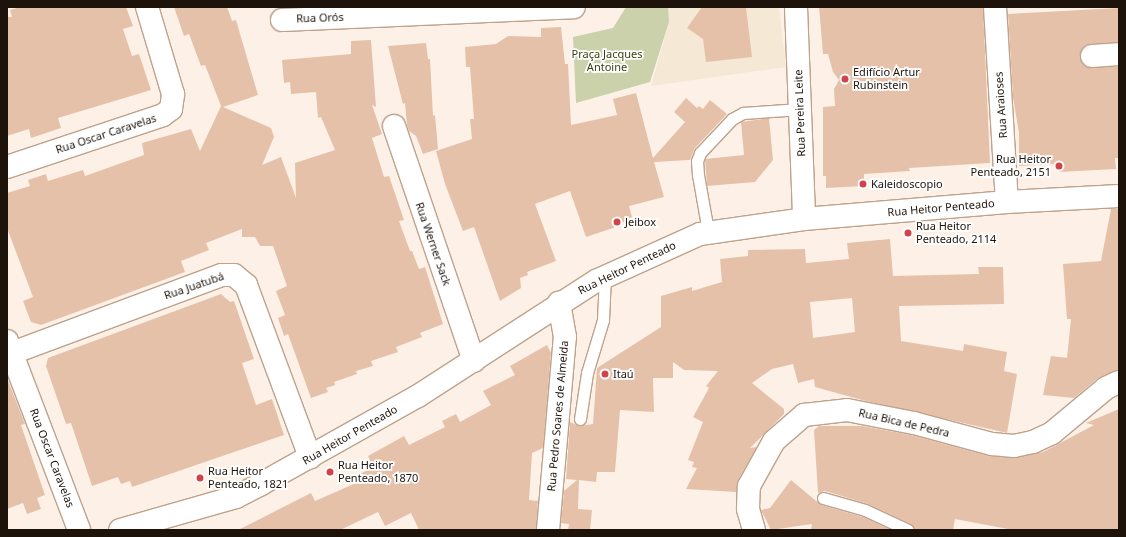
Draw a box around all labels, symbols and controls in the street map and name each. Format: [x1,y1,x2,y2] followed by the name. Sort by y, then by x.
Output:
[296,11,344,25] street label: Rua Orós
[572,48,642,74] park label: Praça Jacques Antoine
[853,66,920,92] place label: Edifício Artur Rubinstein
[792,69,808,157] street label: Rua Pereira Leite
[992,71,1010,139] street label: Rua Araioses
[840,74,850,84] marker: Edifício Artur Rubinstein
[54,111,158,157] street label: Rua Oscar Caravelas
[971,153,1051,179] place label: Rua Heitor Penteado, 2151
[1054,161,1064,171] marker: Rua Heitor Penteado, 2151
[871,177,943,191] place label: Kaleidoscopio
[858,179,868,189] marker: Kaleidoscopio
[887,197,995,219] street label: Rua Heitor Penteado
[413,201,453,287] street label: Rua Werner Sack
[625,215,656,229] place label: Jeibox
[612,217,622,227] marker: Jeibox
[916,220,996,246] place label: Rua Heitor Penteado, 2114
[903,228,913,238] marker: Rua Heitor Penteado, 2114
[576,239,678,297] street label: Rua Heitor Penteado
[162,270,226,302] street label: Rua Juatubá
[545,340,571,492] street label: Rua Pedro Soares de Almeida
[613,367,634,381] place label: Itaú
[600,369,610,379] marker: Itaú
[300,402,400,468] street label: Rua Heitor Penteado
[857,406,951,440] street label: Rua Bica de Pedra
[27,407,77,509] street label: Rua Oscar Caravelas
[338,459,418,485] place label: Rua Heitor Penteado, 1870
[208,465,288,491] place label: Rua Heitor Penteado, 1821
[325,467,335,477] marker: Rua Heitor Penteado, 1870
[195,473,205,483] marker: Rua Heitor Penteado, 1821

